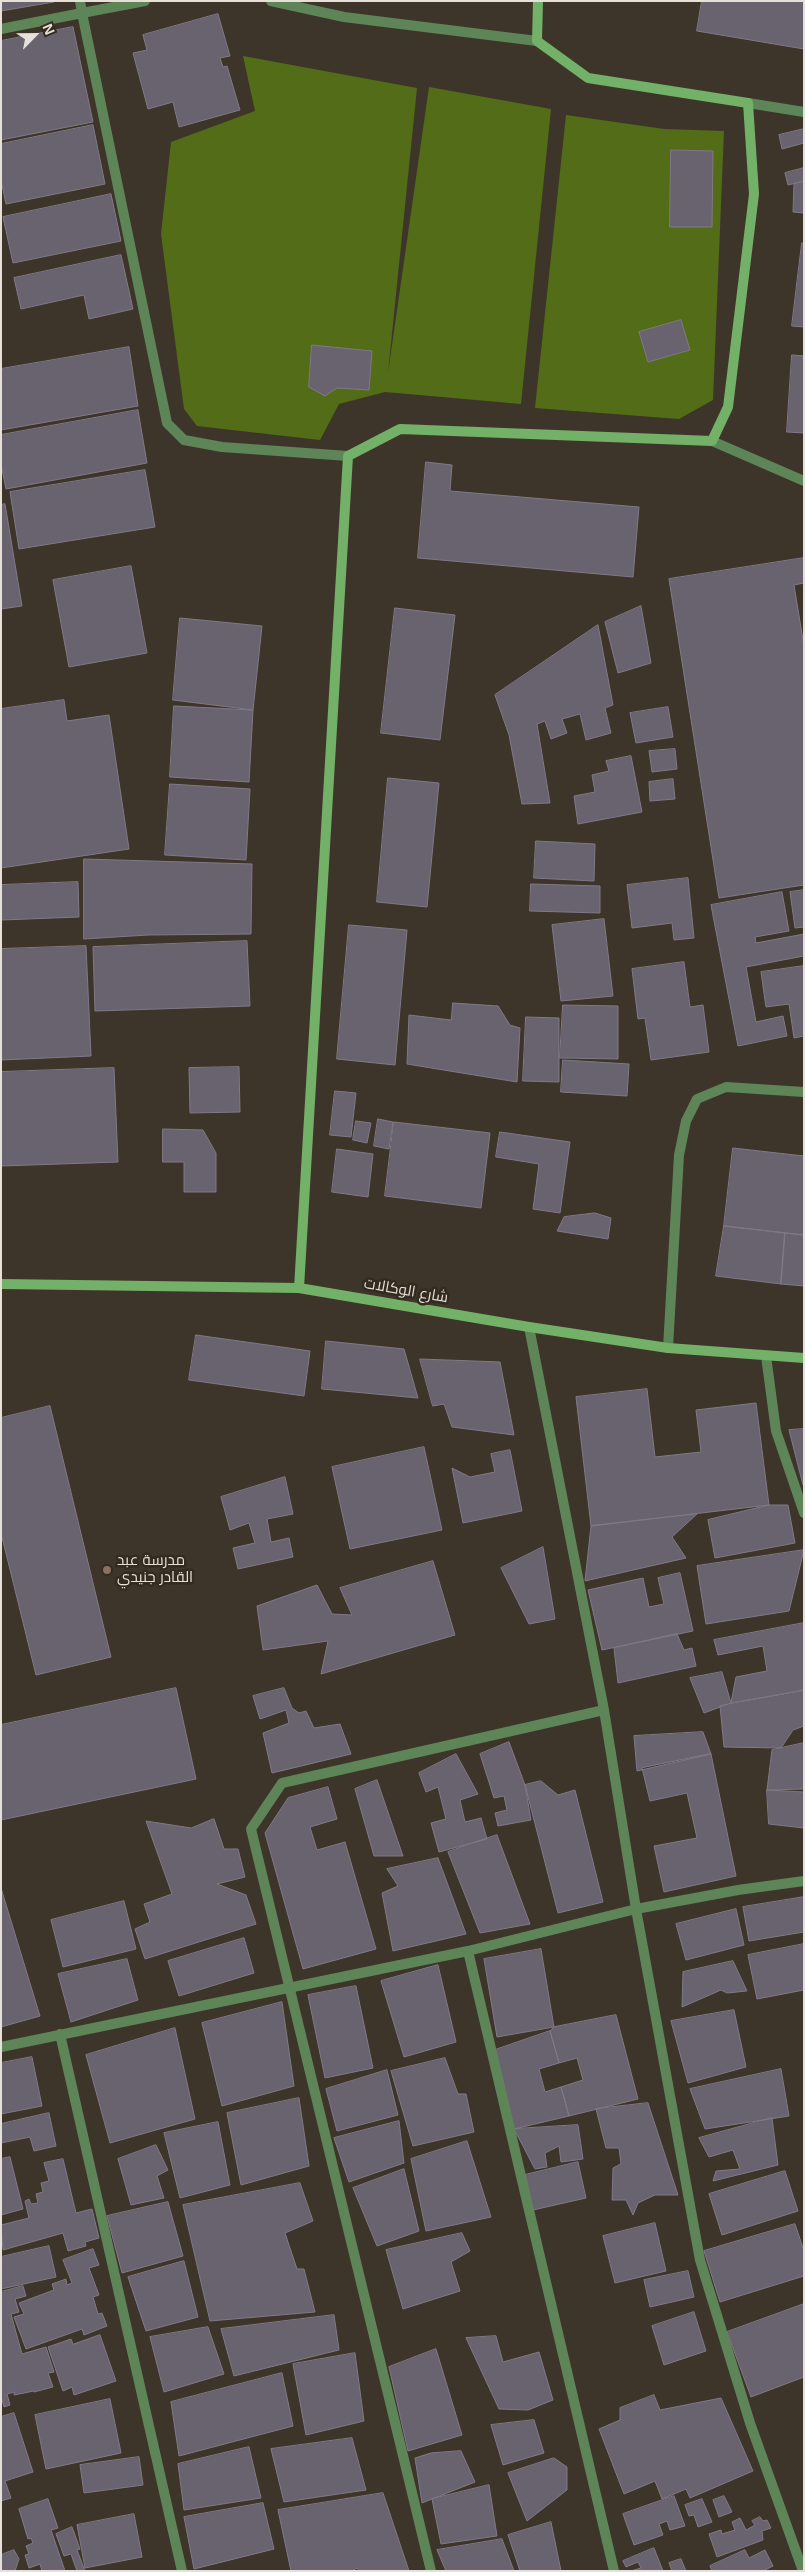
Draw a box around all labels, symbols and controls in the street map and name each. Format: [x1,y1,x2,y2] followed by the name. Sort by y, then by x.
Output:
[10,10,60,60] north arrow
[39,21,58,37] text: N
[362,1275,450,1307] street label: شارع الوكالات
[117,1552,193,1587] place label: مدرسة عبد القادر جنيدي
[101,1564,113,1576] marker: مدرسة عبد القادر جنيدي

